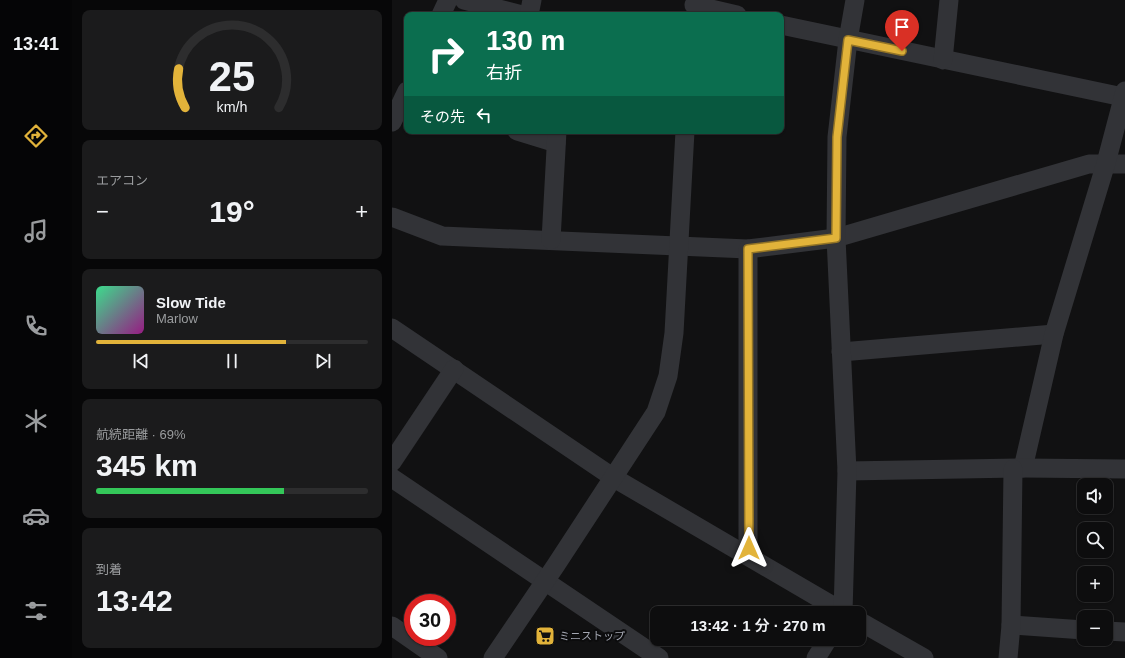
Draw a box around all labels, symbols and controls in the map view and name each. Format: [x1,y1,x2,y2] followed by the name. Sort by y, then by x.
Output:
[885,10,919,51] pin
[891,16,913,38] icon: arrive
[486,25,565,56] text: 130 m
[420,28,472,80] icon: right
[13,34,59,54] text: 13:41
[209,53,255,100] text: 25
[486,63,522,83] text: 右折
[217,98,248,114] text: km/h
[473,104,495,126] icon: left
[420,108,465,125] text: その先
[22,122,50,150] icon: directions
[96,173,148,188] text: エアコン
[209,195,255,228] text: 19°
[96,199,109,224] text: −
[355,199,368,224] text: +
[22,217,50,245] icon: music
[156,294,226,311] text: Slow Tide
[156,311,198,326] text: Marlow
[22,312,50,340] icon: phone
[130,350,152,372] icon: previous
[221,350,243,372] icon: pause
[312,350,334,372] icon: next
[22,407,50,435] icon: climate
[96,427,186,442] text: 航続距離 · 69%
[96,449,198,482] text: 345 km
[1077,478,1113,646] map controls
[1077,478,1113,514] button: sound
[22,502,50,530] icon: car
[1077,522,1113,558] button: search
[728,527,770,569] position arrow
[96,562,122,577] text: 到着
[1077,566,1113,602] button: +
[96,584,173,617] text: 13:42
[404,594,456,646] speed limit sign: 30
[22,597,50,625] icon: filters
[1077,610,1113,646] button: −
[690,617,826,634] text: 13:42 · 1 分 · 270 m
[534,625,556,647] supermarket icon: ミニストップ
[559,630,625,642] place label: ミニストップ

